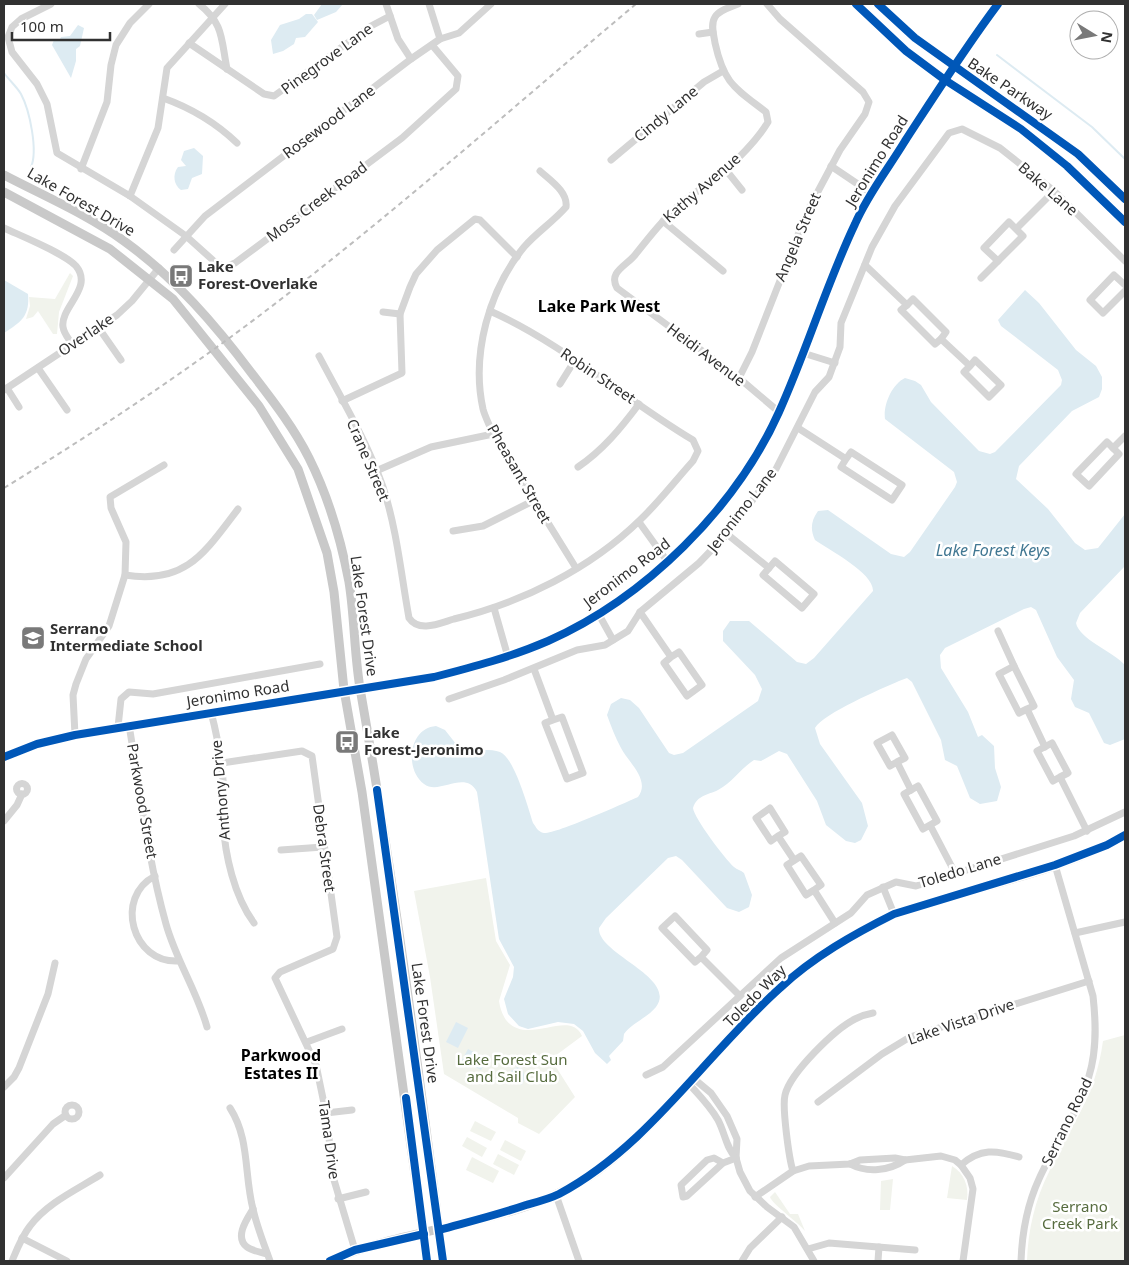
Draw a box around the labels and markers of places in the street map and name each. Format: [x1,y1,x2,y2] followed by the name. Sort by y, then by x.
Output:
[198,256,318,293] place label: Lake Forest-Overlake
[168,263,194,289] bus stop icon: Lake Forest-Overlake
[50,618,203,655] place label: Serrano Intermediate School
[20,625,46,651] school or university icon: Serrano Intermediate School
[364,722,484,759] place label: Lake Forest-Jeronimo
[334,729,360,755] bus stop icon: Lake Forest-Jeronimo

